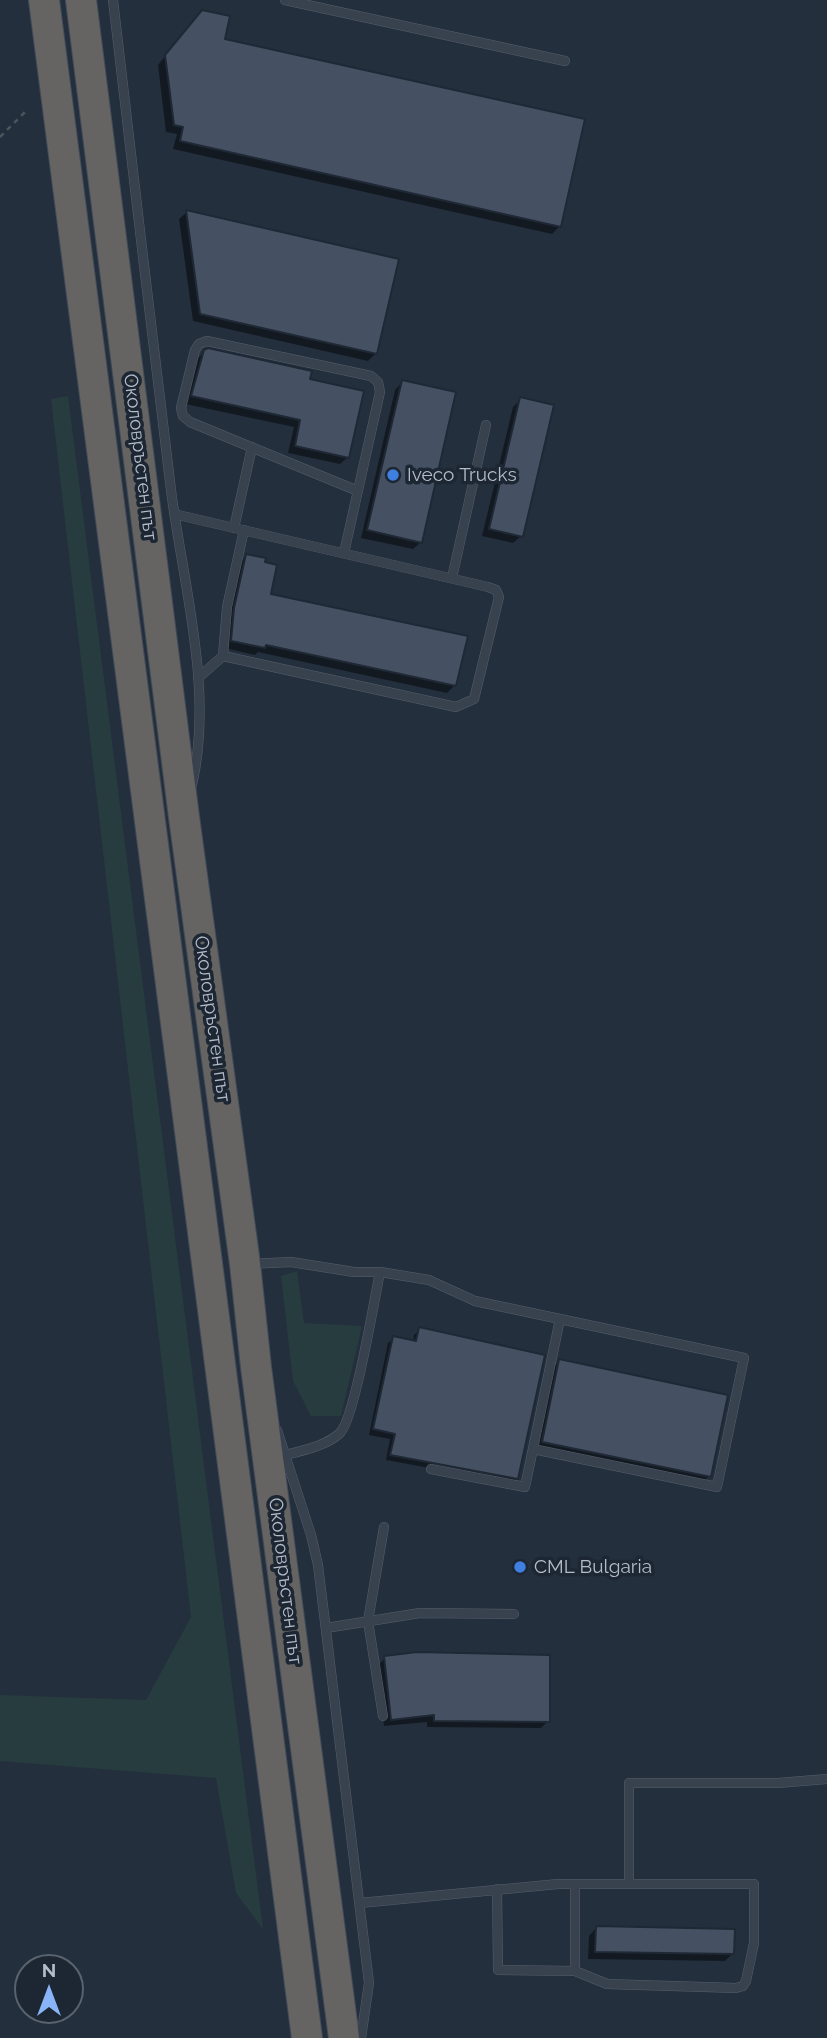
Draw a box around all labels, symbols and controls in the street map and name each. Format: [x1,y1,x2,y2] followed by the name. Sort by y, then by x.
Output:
[118,372,162,542] street label: Околовръстен път
[407,464,517,486] place label: Iveco Trucks
[385,467,401,483] marker: Iveco Trucks
[189,934,235,1104] street label: Околовръстен път
[263,1496,307,1666] street label: Околовръстен път
[534,1556,652,1578] place label: CML Bulgaria
[512,1559,528,1575] marker: CML Bulgaria
[14,1954,84,2024] north arrow
[42,1959,56,1981] text: N

